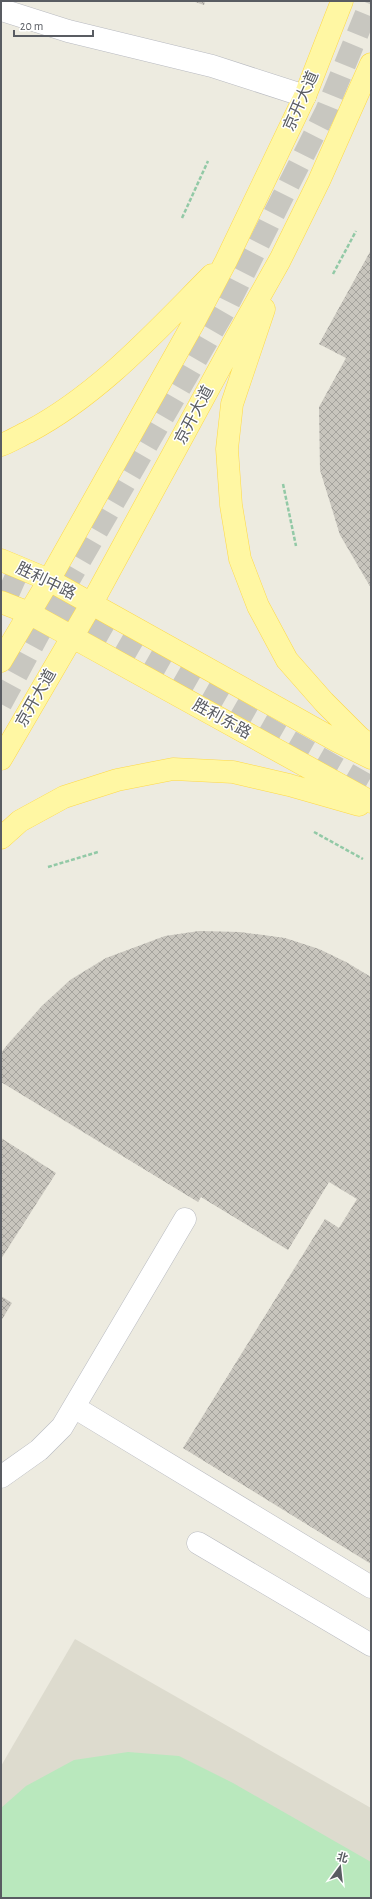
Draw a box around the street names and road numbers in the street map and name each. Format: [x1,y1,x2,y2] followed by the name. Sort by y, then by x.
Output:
[280,68,321,133] street label: 京开大道
[171,383,216,447] street label: 京开大道
[14,559,79,602] street label: 胜利中路
[12,666,59,730] street label: 京开大道
[190,696,254,742] street label: 胜利东路

